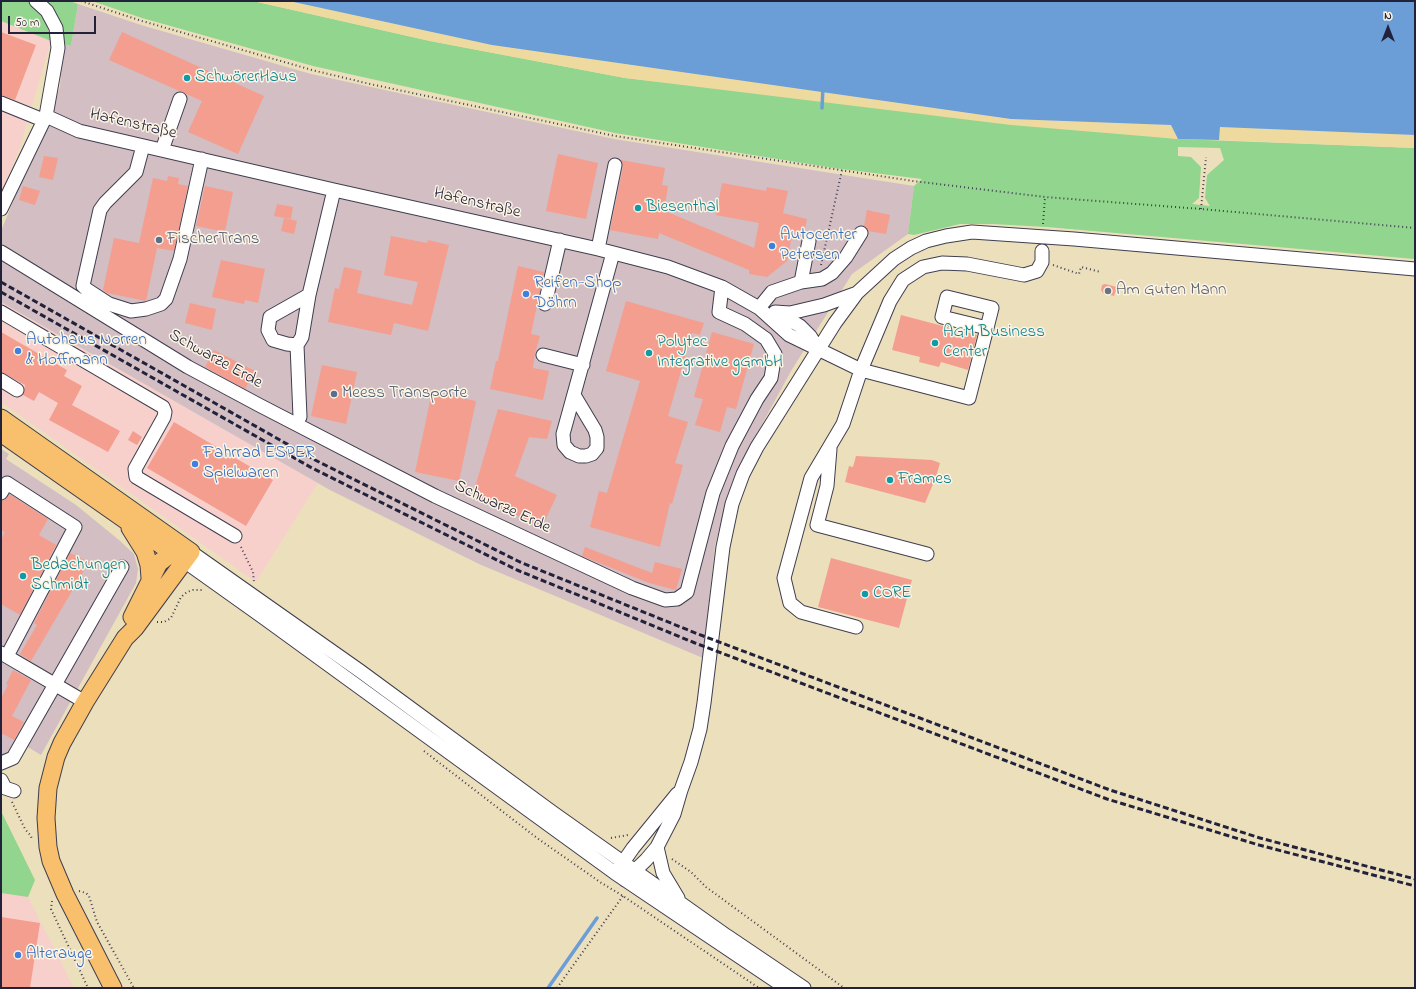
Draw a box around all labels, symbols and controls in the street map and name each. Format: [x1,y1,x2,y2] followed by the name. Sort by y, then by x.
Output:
[10,8,98,34] scale bar
[1368,8,1408,48] north arrow
[1384,8,1392,24] text: N
[15,14,39,32] text: 50 m
[195,68,297,88] place label: SchwörerHaus
[182,73,192,83] marker: SchwörerHaus
[88,105,178,145] street label: Hafenstraße
[432,184,522,224] street label: Hafenstraße
[646,198,719,218] place label: Biesenthal
[633,203,643,213] marker: Biesenthal
[780,226,857,266] place label: Autocenter Petersen
[167,230,259,250] place label: FischerTrans
[154,235,164,245] marker: FischerTrans
[767,241,777,251] marker: Autocenter Petersen
[534,274,621,314] place label: Reifen-Shop Döhrn
[1116,281,1226,301] place label: Am Guten Mann
[1103,286,1113,296] marker: Am Guten Mann
[521,289,531,299] marker: Reifen-Shop Döhrn
[943,323,1045,363] place label: AGM Business Center
[165,326,265,394] street label: Schwarze Erde
[26,331,147,371] place label: Autohaus Norren & Hoffmann
[657,333,783,373] place label: Polytec Integrative gGmbH
[930,338,940,348] marker: AGM Business Center
[13,346,23,356] marker: Autohaus Norren & Hoffmann
[644,348,654,358] marker: Polytec Integrative gGmbH
[342,384,467,404] place label: Meess Transporte
[329,389,339,399] marker: Meess Transporte
[203,444,315,484] place label: Fahrrad ESPER Spielwaren
[190,459,200,469] marker: Fahrrad ESPER Spielwaren
[898,470,952,490] place label: Frames
[885,475,895,485] marker: Frames
[451,477,553,539] street label: Schwarze Erde
[31,556,126,596] place label: Bedachungen Schmidt
[18,571,28,581] marker: Bedachungen Schmidt
[873,584,912,604] place label: CORE
[860,589,870,599] marker: CORE
[26,945,92,965] place label: Alterauge
[13,950,23,960] marker: Alterauge

